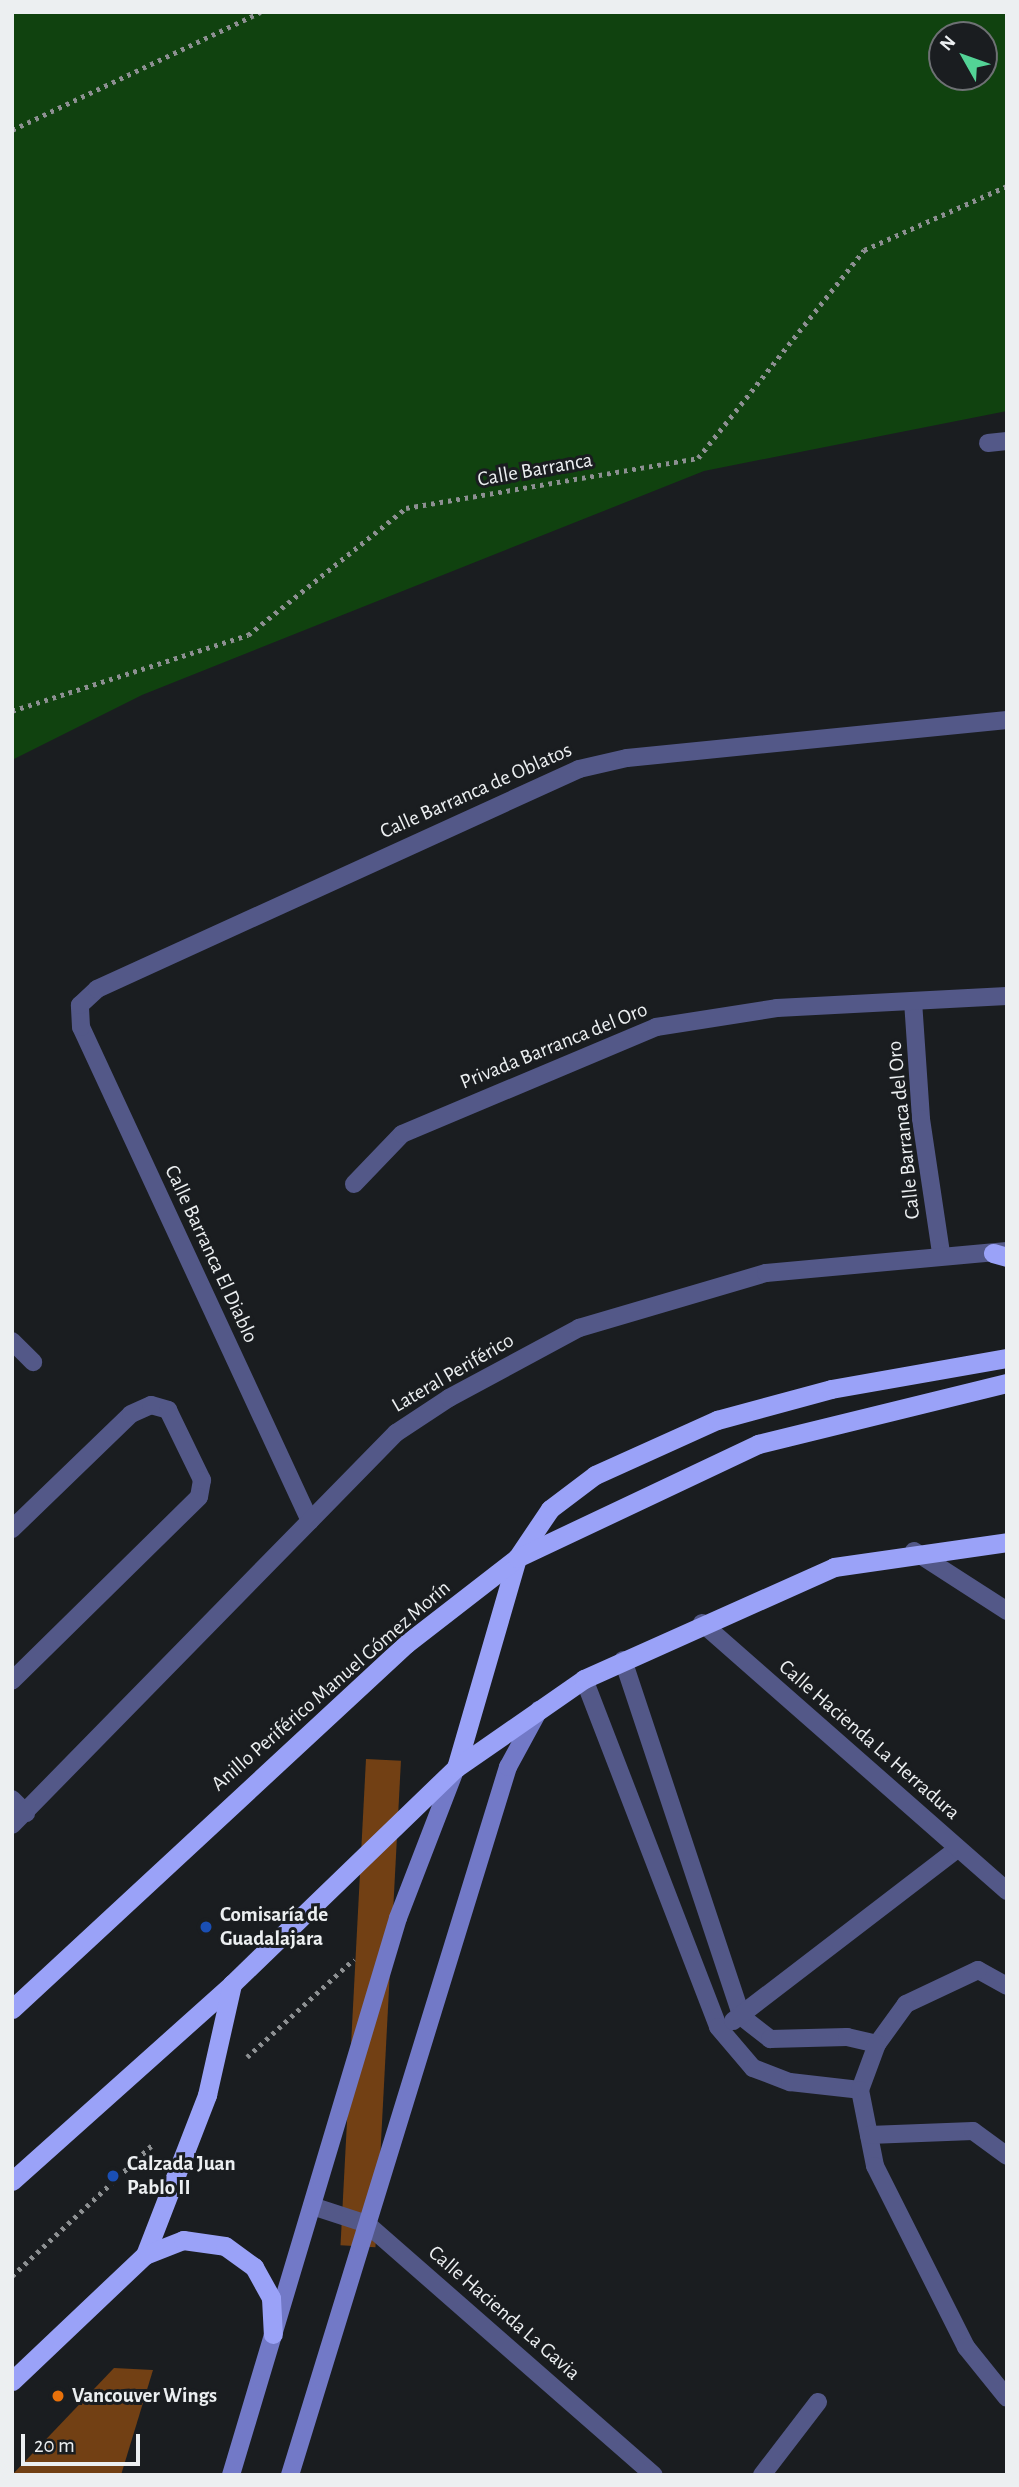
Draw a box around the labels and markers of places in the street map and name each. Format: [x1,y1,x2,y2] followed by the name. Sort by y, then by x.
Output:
[220,1902,328,1952] place label: Comisaría de Guadalajara
[198,1919,214,1935] marker: Comisaría de Guadalajara
[127,2151,236,2201] place label: Calzada Juan Pablo II
[105,2168,121,2184] marker: Calzada Juan Pablo II
[72,2383,217,2409] place label: Vancouver Wings
[50,2388,66,2404] marker: Vancouver Wings

